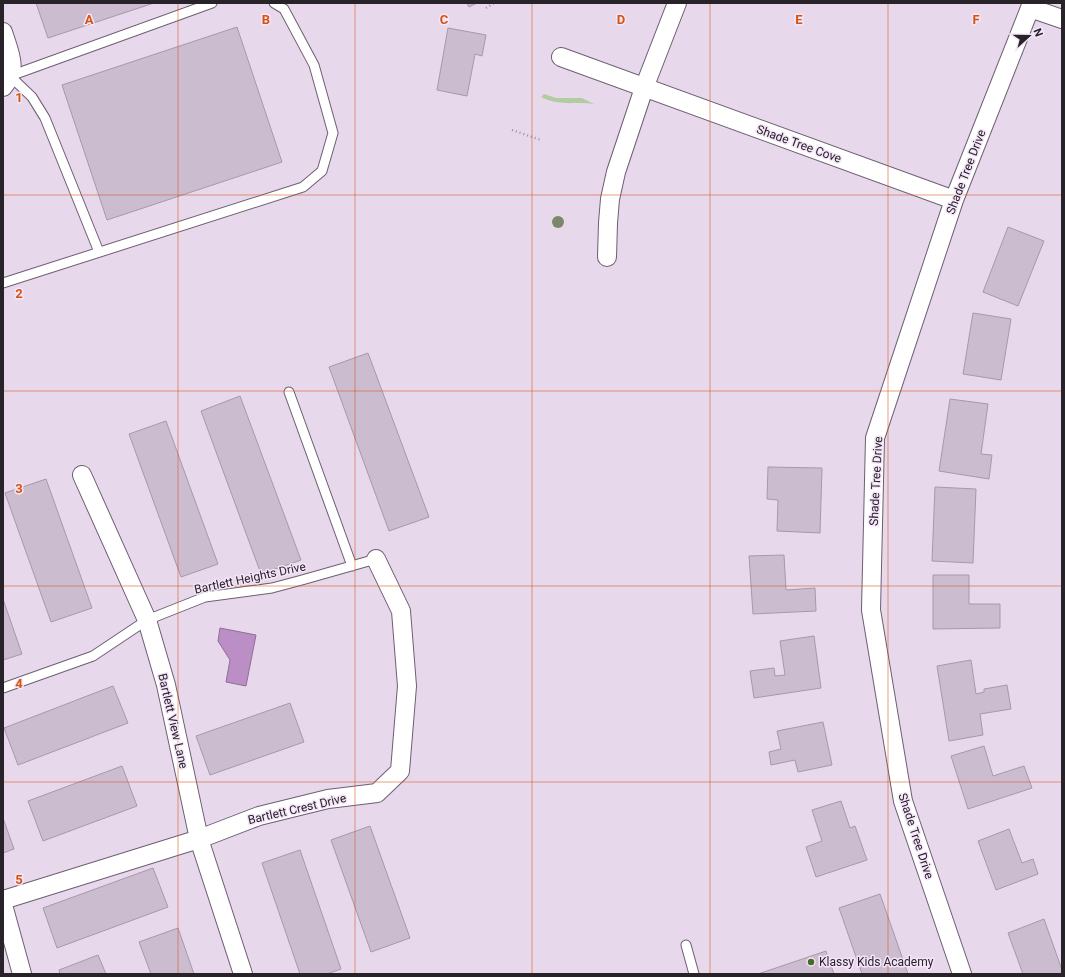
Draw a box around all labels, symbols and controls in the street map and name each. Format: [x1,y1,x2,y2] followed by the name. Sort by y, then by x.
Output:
[85,12,94,27] text: A
[262,12,270,27] text: B
[440,12,449,27] text: C
[617,12,625,27] text: D
[795,12,803,27] text: E
[972,12,980,27] text: F
[1009,16,1049,56] north arrow
[1030,27,1045,39] text: N
[15,90,23,105] text: 1
[755,122,843,166] street label: Shade Tree Cove
[943,128,989,216] street label: Shade Tree Drive
[15,286,23,301] text: 2
[867,436,885,526] street label: Shade Tree Drive
[15,481,23,496] text: 3
[193,559,307,597] street label: Bartlett Heights Drive
[155,672,191,770] street label: Bartlett View Lane
[15,676,23,691] text: 4
[246,791,348,827] street label: Bartlett Crest Drive
[896,791,936,881] street label: Shade Tree Drive
[15,872,23,887] text: 5
[819,955,934,969] place label: Klassy Kids Academy
[806,957,816,967] marker: Klassy Kids Academy

